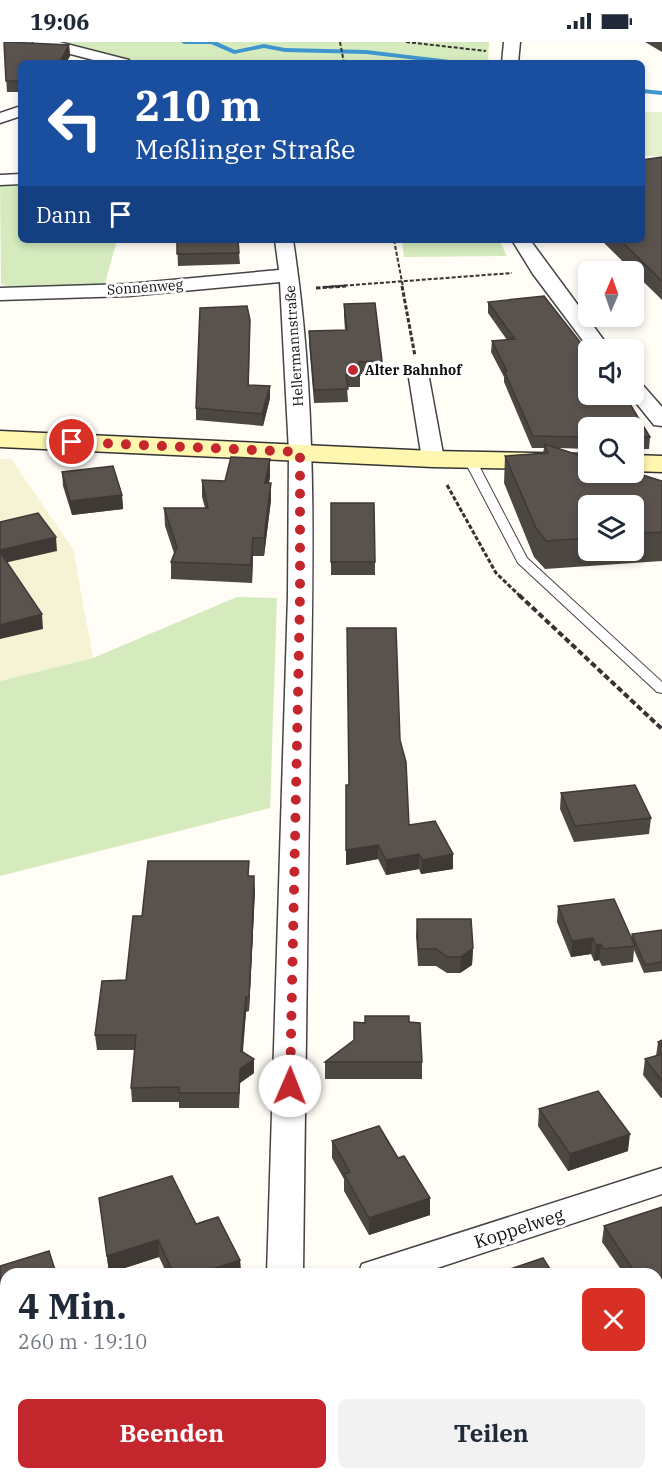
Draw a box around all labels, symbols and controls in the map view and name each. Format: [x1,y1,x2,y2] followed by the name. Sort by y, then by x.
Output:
[30,7,89,36] text: 19:06
[135,78,261,133] text: 210 m
[36,84,114,162] icon: left
[135,131,355,166] text: Meßlinger Straße
[104,198,137,231] icon: arrive
[36,200,92,229] text: Dann
[578,261,644,327] north arrow
[578,261,644,561] map controls
[106,275,184,299] street label: Sonnenweg
[281,285,307,407] street label: Hellermannstraße
[578,339,644,405] button: sound
[365,361,463,379] place label: Alter Bahnhof
[346,363,360,377] marker: Alter Bahnhof
[46,416,97,467] pin
[578,417,644,483] button: search
[55,425,88,458] icon: arrive
[578,495,644,561] button: layers
[258,1054,322,1118] position arrow
[471,1203,567,1253] street label: Koppelweg
[18,1282,127,1329] text: 4 Min.
[582,1288,645,1351] button: close
[18,1328,147,1355] text: 260 m · 19:10
[18,1399,326,1468] button: Beenden
[338,1399,645,1468] button: Teilen

